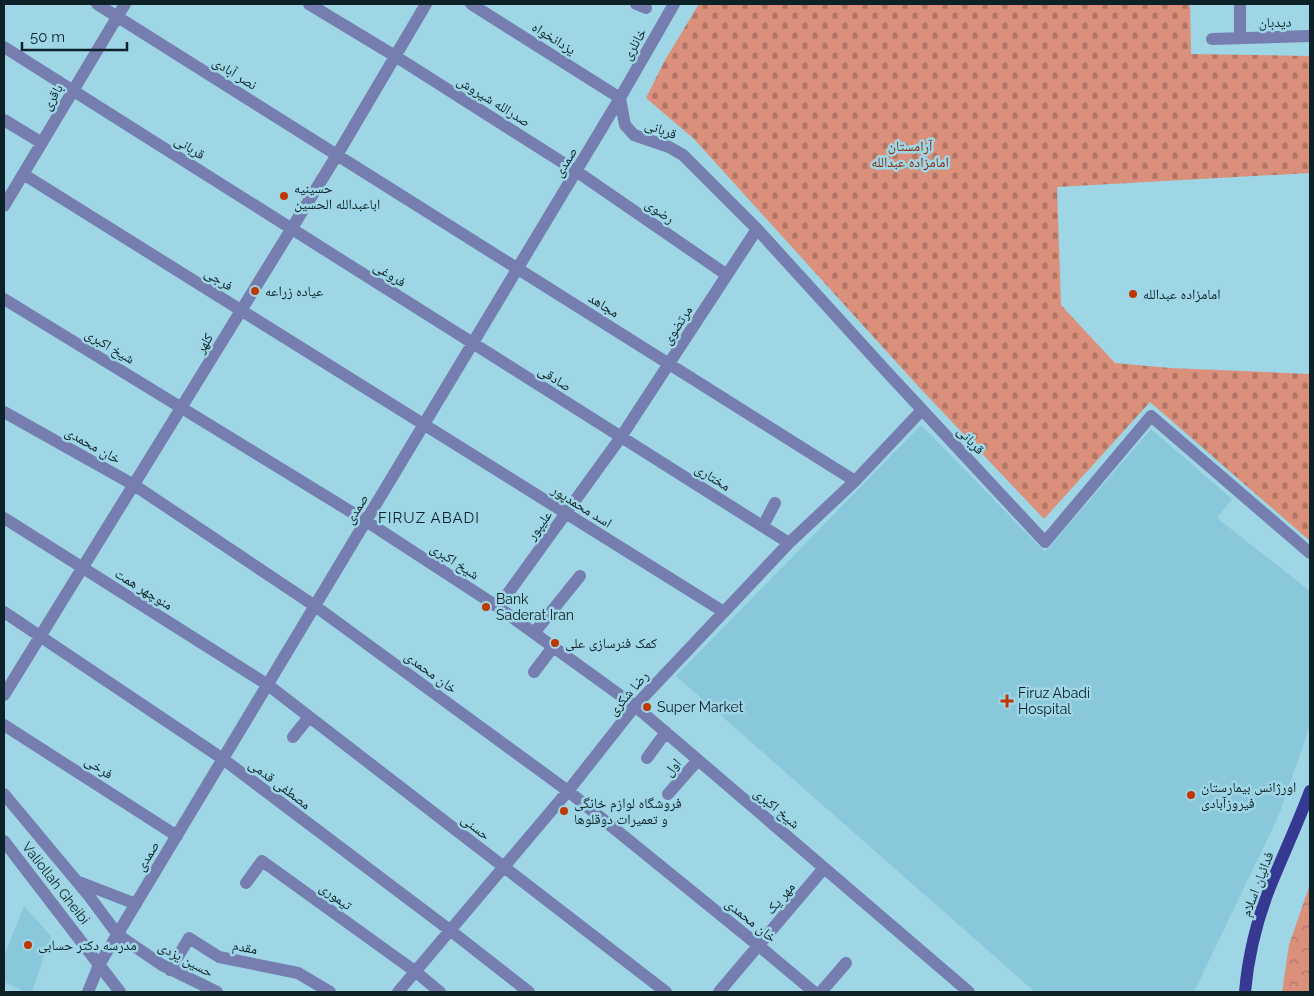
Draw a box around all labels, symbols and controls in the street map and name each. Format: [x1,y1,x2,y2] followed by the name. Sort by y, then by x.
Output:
[1258,14,1292,31] street label: دیدبان
[529,18,579,59] street label: یزدانخواه
[22,20,128,52] scale bar
[619,25,650,63] street label: خانلری
[30,28,65,46] text: 50 m
[209,53,260,94] street label: نصر آبادی
[454,72,534,131] street label: صدرالله شیروش
[38,81,67,113] street label: باقری
[643,116,679,143] street label: قربانی
[171,132,208,163] street label: قربانی
[871,138,949,171] park label: آرامستان امامزاده عبدالله
[550,144,581,180] street label: صمدی
[294,180,380,213] place label: حسینیه اباعبدالله الحسین
[278,190,290,202] marker: حسینیه اباعبدالله الحسین
[642,195,678,227] street label: رضوی
[370,258,409,291] street label: فروغی
[201,264,236,295] street label: فرجی
[265,283,323,300] place label: عیاده زراعه
[249,285,261,297] marker: عیاده زراعه
[1143,286,1221,303] place label: امامزاده عبدالله
[1127,288,1139,300] marker: امامزاده عبدالله
[586,289,622,321] street label: مجاهد
[659,303,696,348] street label: مرتضوی
[81,325,138,369] street label: شیخ اکبری
[191,330,217,357] street label: کلهر
[535,362,574,395] street label: صادقی
[62,423,124,468] street label: خان محمدی
[953,423,988,458] street label: قربانی
[692,460,734,495] street label: مختاری
[548,481,615,532] street label: اسد محمدپور
[341,491,372,527] street label: صمدی
[522,507,556,544] street label: علیپور
[378,509,480,527] district label: FIRUZ ABADI
[427,539,482,584] street label: شیخ اکبری
[112,565,176,614] street label: منوچهر همت
[496,591,574,623] place label: Bank Saderat Iran
[480,601,492,613] marker: Bank Saderat Iran
[565,635,657,652] place label: کمک فنرسازی علی
[549,637,561,649] marker: کمک فنرسازی علی
[401,648,460,697] street label: خان محمدی
[604,668,652,719] street label: رضا شکری
[1018,685,1090,717] place label: Firuz Abadi Hospital
[1000,694,1014,708] marker: Firuz Abadi Hospital
[657,699,744,715] place label: Super Market
[641,701,653,713] marker: Super Market
[81,752,116,783] street label: فرخی
[660,755,685,780] street label: اول
[245,756,314,813] street label: مصطفی قدمی
[1201,779,1296,812] place label: اورژانس بیمارستان فیروزآبادی
[750,784,803,833] street label: شیخ اکبری
[1185,789,1197,801] marker: اورژانس بیمارستان فیروزآبادی
[574,795,682,828] place label: فروشگاه لوازم خانگی و تعمیرات دوقلوها
[558,805,570,817] marker: فروشگاه لوازم خانگی و تعمیرات دوقلوها
[458,811,494,844] street label: حسنی
[132,838,163,874] street label: صمدی
[19,839,93,927] street label: Valiollah Gheibi
[1237,849,1279,919] street label: فدائیان اسلام
[316,879,356,914] street label: تیموری
[762,879,799,918] street label: مهر یک
[722,895,780,946] street label: خان محمدی
[38,937,137,954] place label: مدرسه دکتر حسابی
[231,937,259,959] street label: مقدم
[155,938,216,981] street label: حسین یزدی
[22,939,34,951] marker: مدرسه دکتر حسابی

